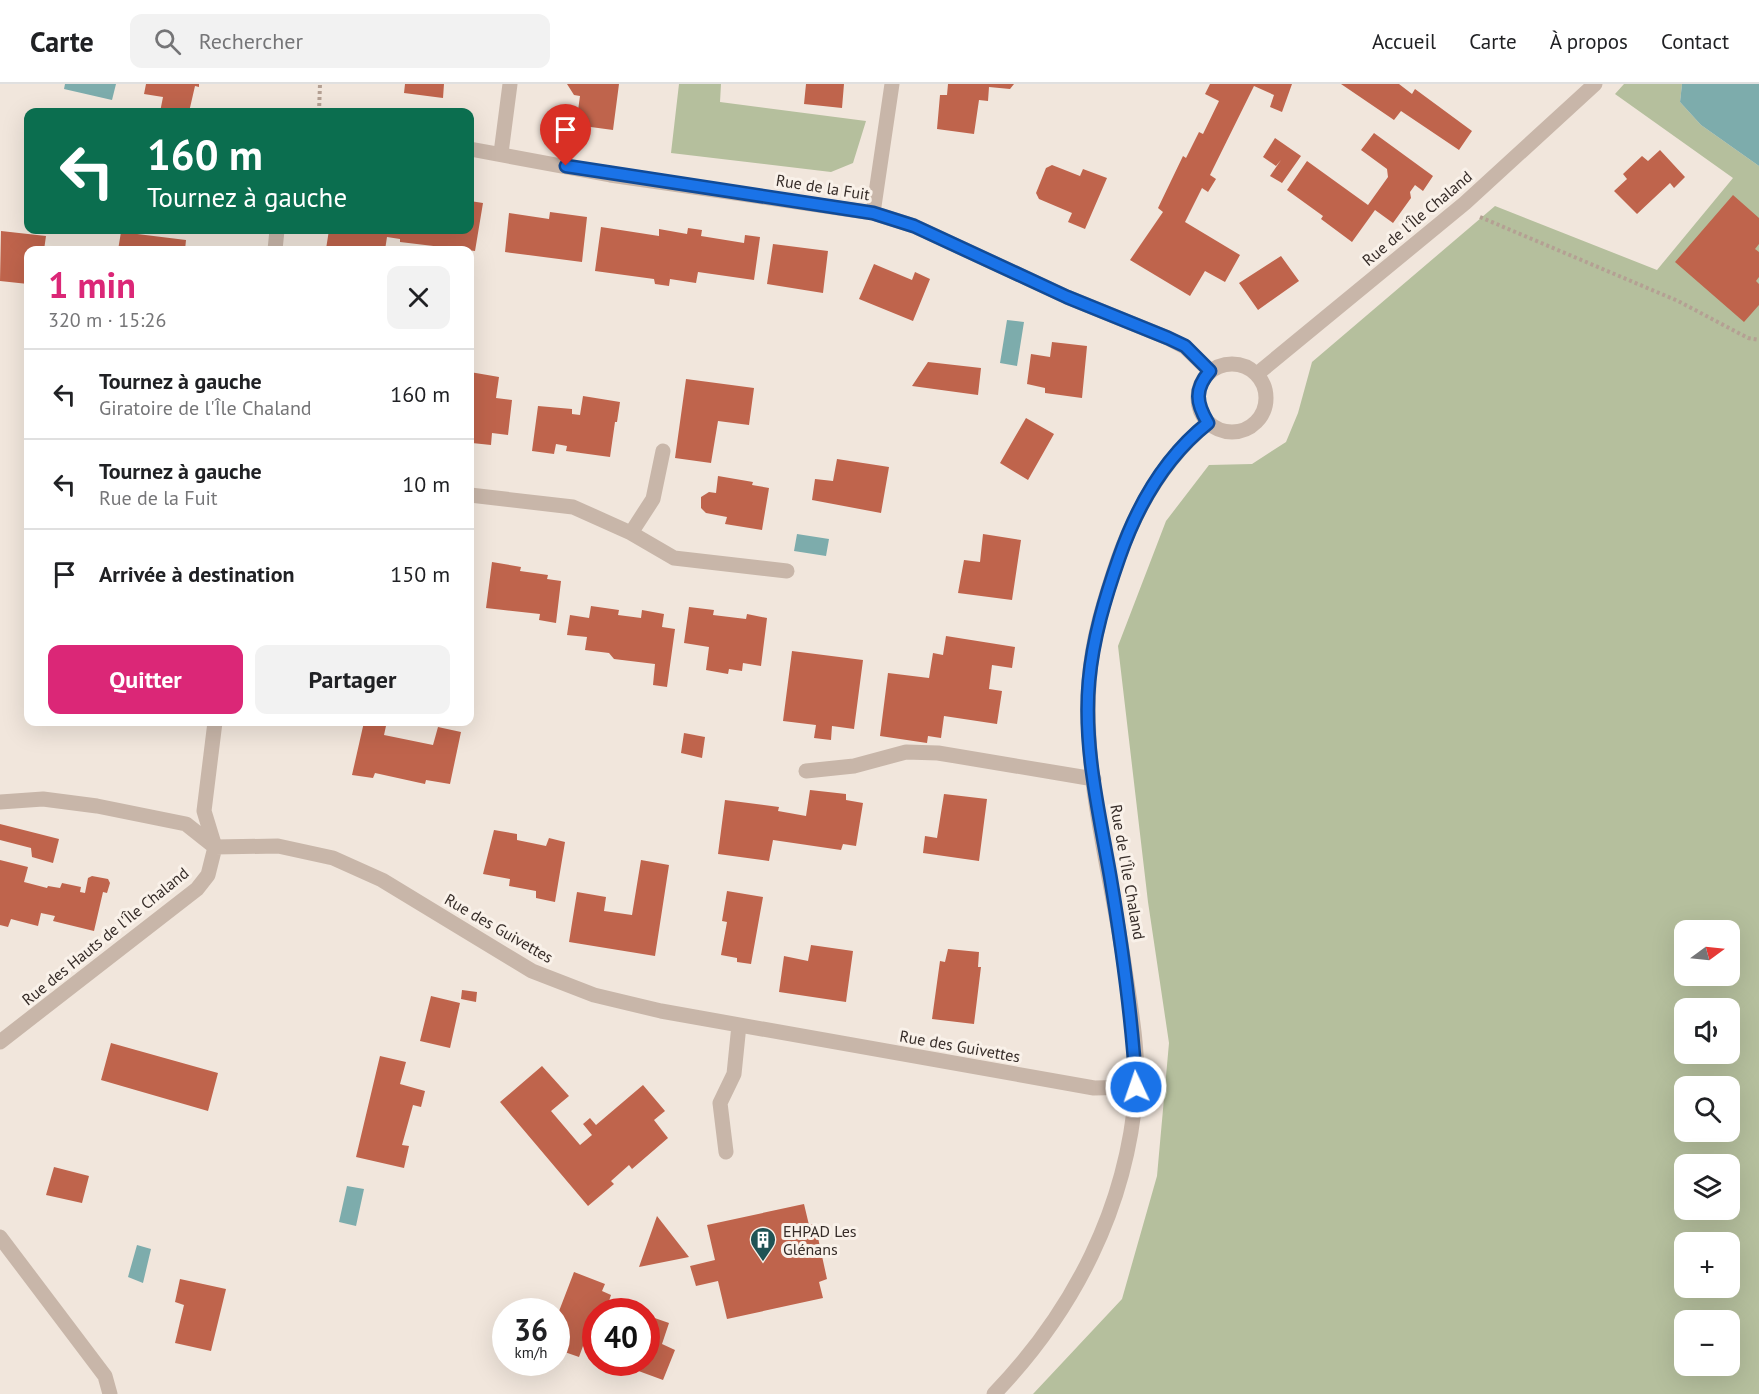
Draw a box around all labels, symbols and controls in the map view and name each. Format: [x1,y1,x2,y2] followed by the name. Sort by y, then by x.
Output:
[130,14,550,68] search box
[30,23,94,60] text: Carte
[151,25,184,58] icon: search
[199,27,303,55] text: Rechercher
[1372,28,1436,55] text: Accueil
[1469,28,1517,55] text: Carte
[1550,28,1628,55] text: À propos
[1661,28,1729,55] text: Contact
[540,104,591,166] pin
[549,113,582,146] icon: arrive
[147,127,263,182] text: 160 m
[48,132,126,210] icon: left
[1358,166,1476,270] street label: Rue de l'Île Chaland
[775,170,872,204] street label: Rue de la Fuit
[147,180,347,214] text: Tournez à gauche
[48,261,136,308] text: 1 min
[387,266,450,329] button: close
[48,307,166,333] text: 320 m · 15:26
[99,367,262,395] text: Tournez à gauche
[48,378,81,411] icon: left
[390,380,450,408] text: 160 m
[99,395,312,421] text: Giratoire de l'Île Chaland
[99,457,262,485] text: Tournez à gauche
[48,468,81,501] icon: left
[402,470,450,498] text: 10 m
[99,485,218,511] text: Rue de la Fuit
[48,558,81,591] icon: arrive
[99,560,295,588] text: Arrivée à destination
[390,560,450,588] text: 150 m
[48,645,243,714] button: Quitter
[255,645,450,714] button: Partager
[1106,803,1150,941] street label: Rue de l'Île Chaland
[18,863,192,1009] street label: Rue des Hauts de l'Île Chaland
[441,889,557,967] street label: Rue des Guivettes
[1674,920,1740,986] north arrow
[1674,920,1740,1376] map controls
[1674,998,1740,1064] button: sound
[898,1026,1022,1066] street label: Rue des Guivettes
[1104,1055,1168,1119] position arrow
[1674,1076,1740,1142] button: search
[1674,1154,1740,1220] button: layers
[783,1221,857,1259] place label: EHPAD Les Glénans
[748,1225,778,1263] building icon: EHPAD Les Glénans
[1674,1232,1740,1298] button: +
[582,1298,660,1376] speed limit sign: 40
[514,1310,548,1349] text: 36
[1674,1310,1740,1376] button: −
[515,1343,547,1362] text: km/h

